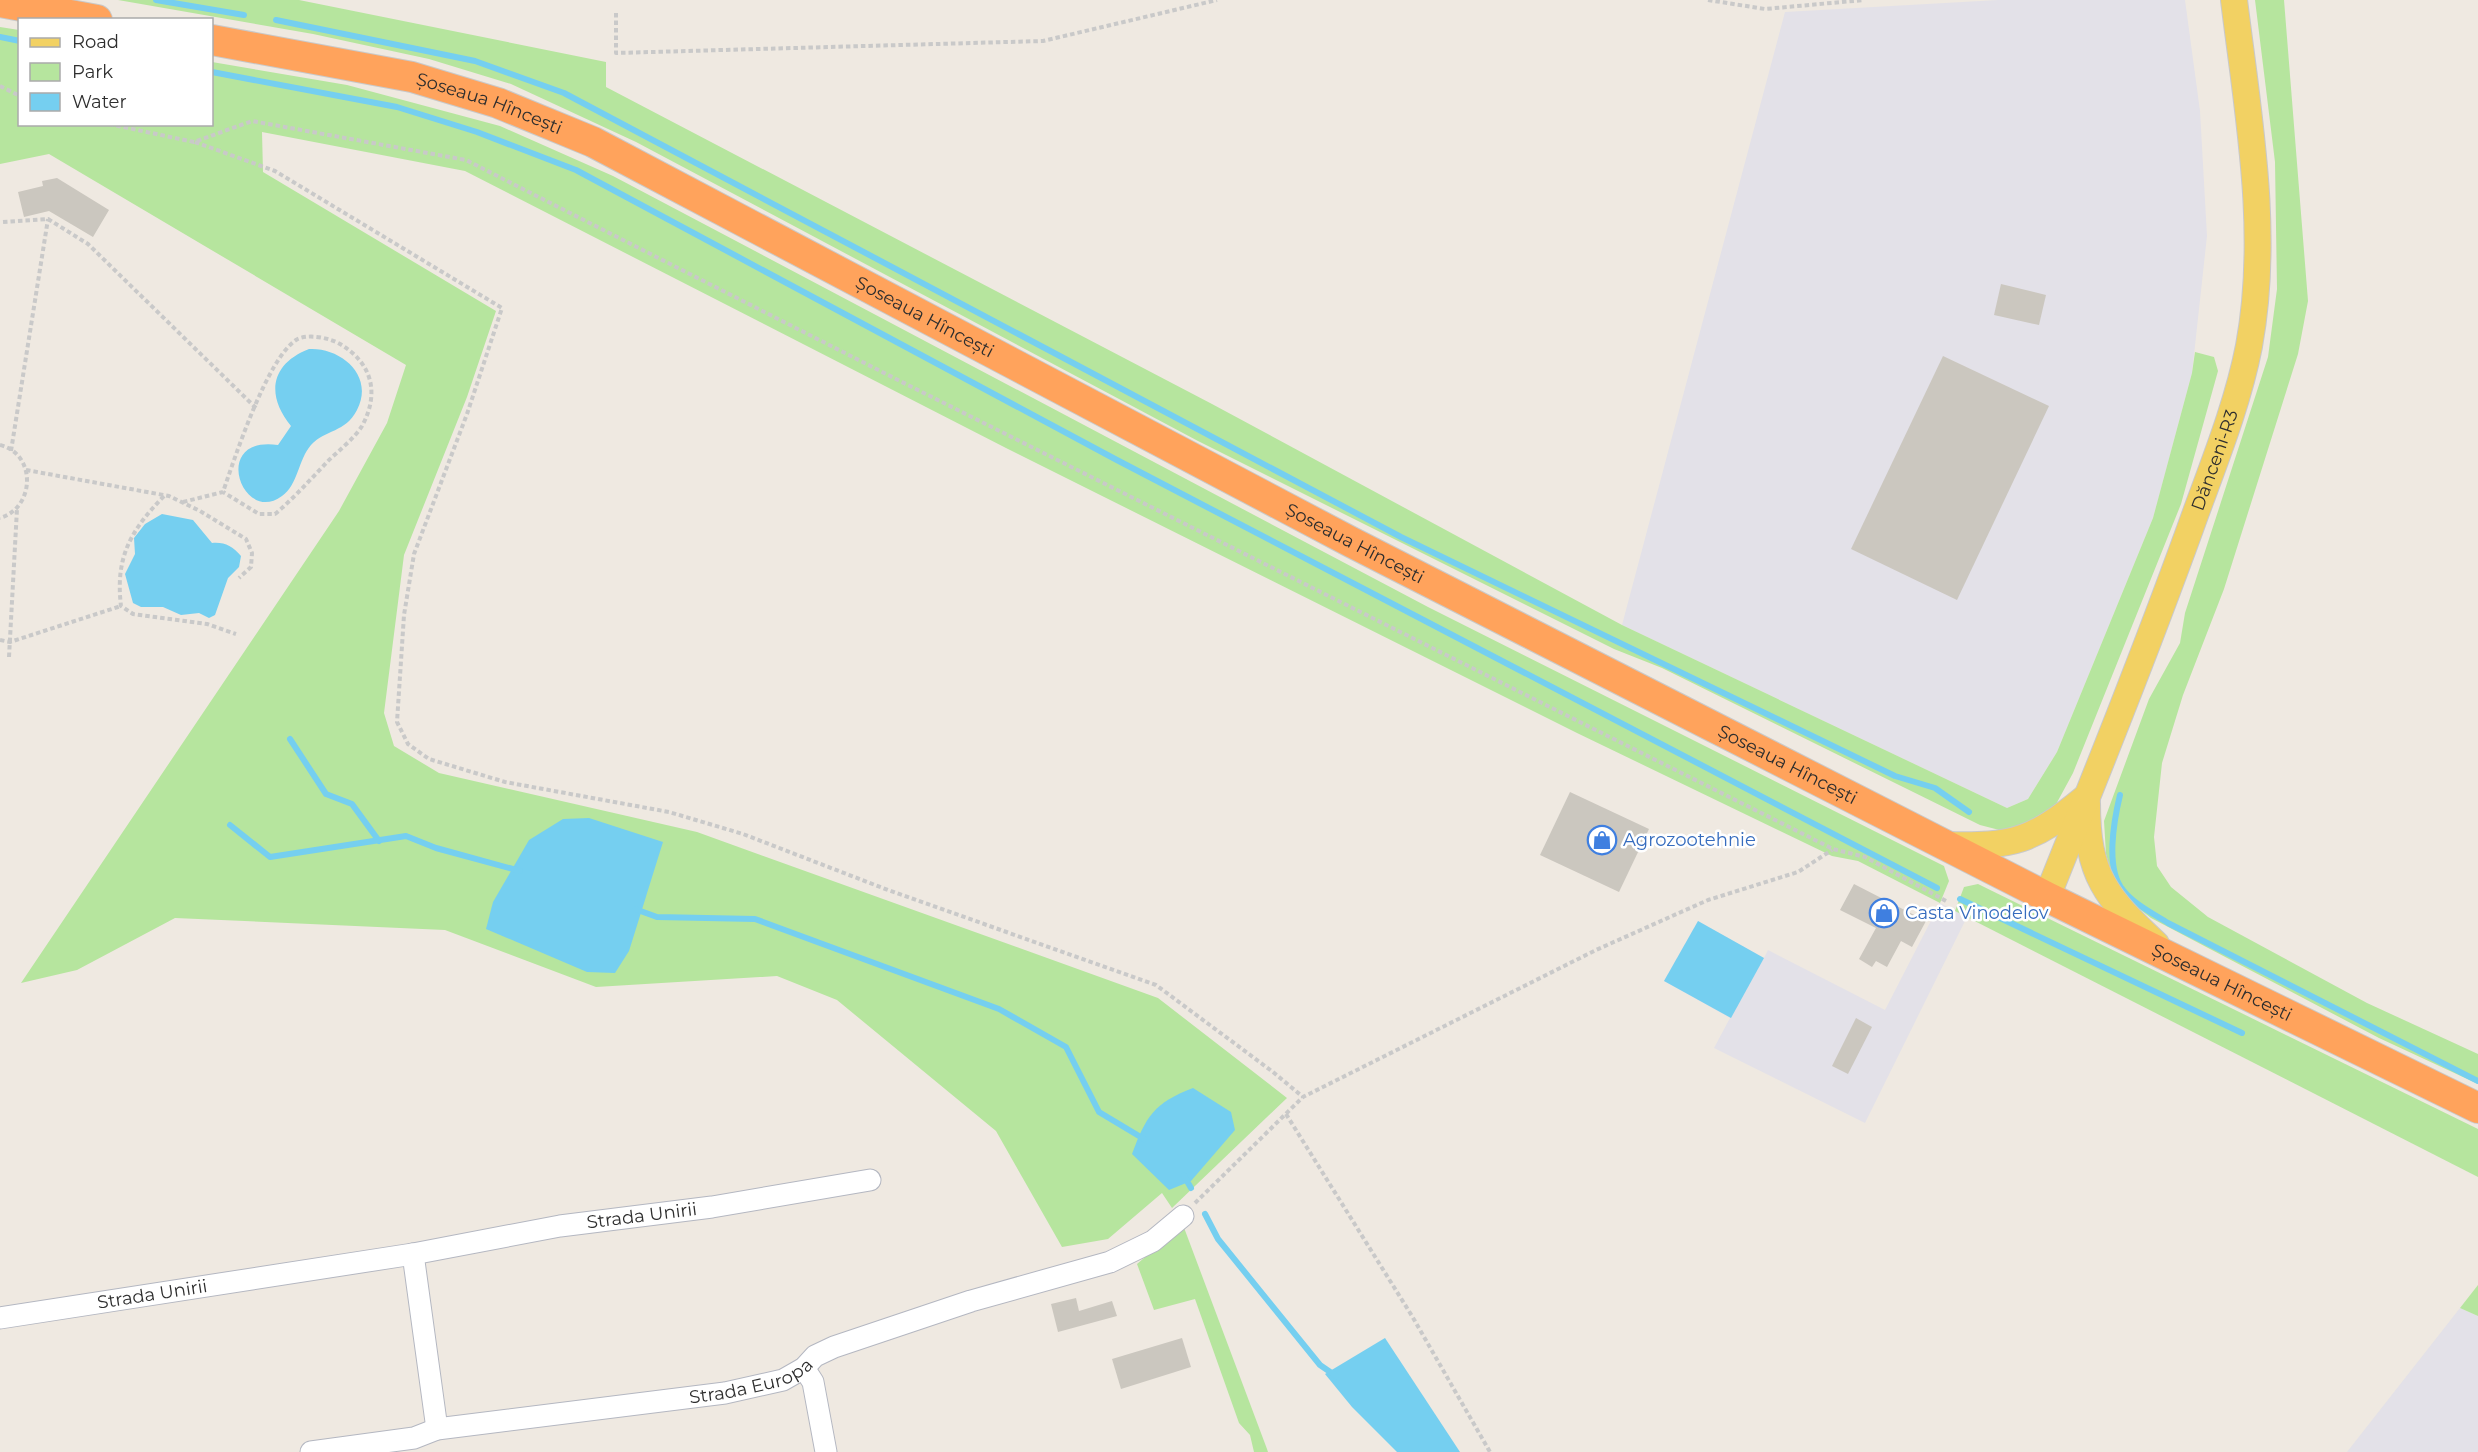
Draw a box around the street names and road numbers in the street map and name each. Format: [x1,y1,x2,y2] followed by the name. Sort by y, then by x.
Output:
[413,68,565,139] street label: Șoseaua Hîncești
[851,272,998,363] street label: Șoseaua Hîncești
[2187,407,2243,514] street label: Dănceni-R3
[1281,498,1428,588] street label: Șoseaua Hîncești
[1714,720,1861,809] street label: Șoseaua Hîncești
[2148,939,2296,1026] street label: Șoseaua Hîncești
[585,1198,698,1234] street label: Strada Unirii
[96,1275,209,1314] street label: Strada Unirii
[688,1354,818,1408] street label: Strada Europa

